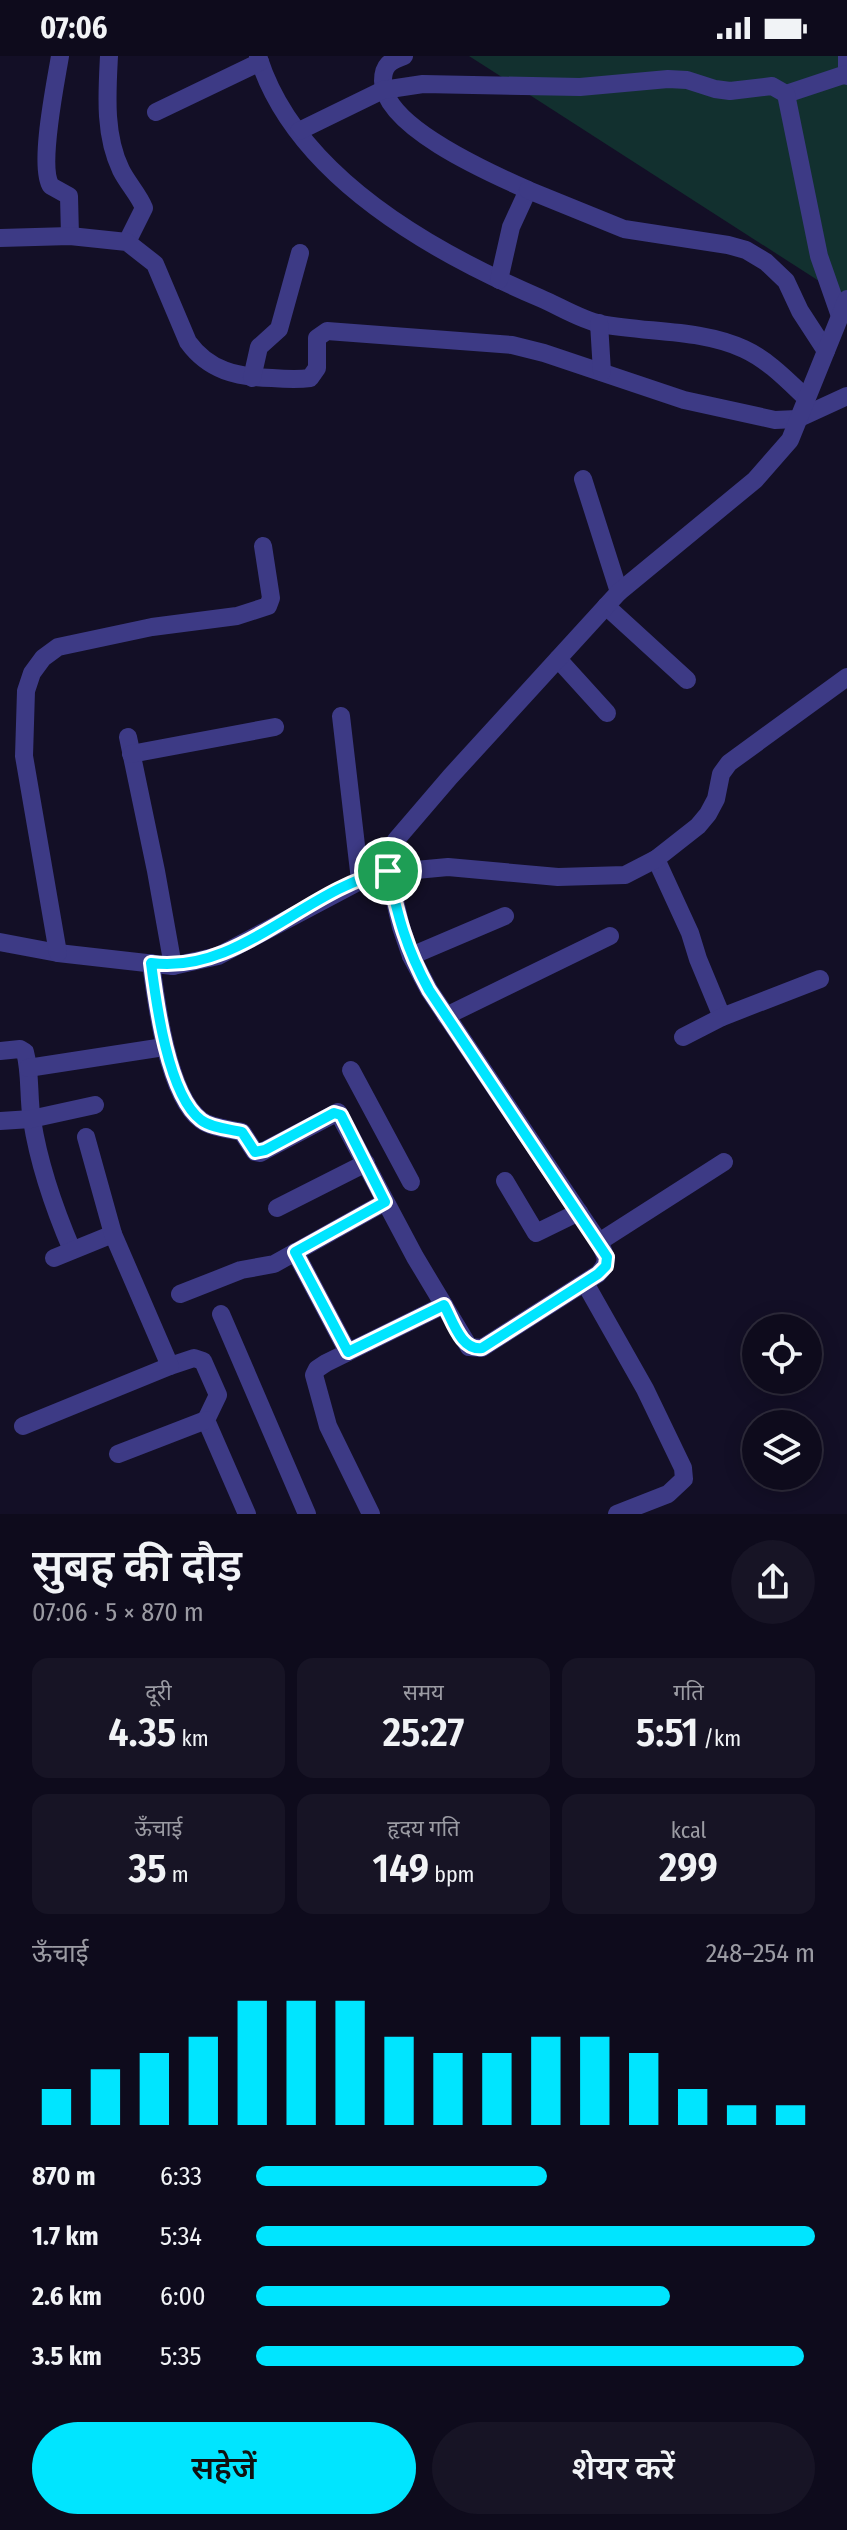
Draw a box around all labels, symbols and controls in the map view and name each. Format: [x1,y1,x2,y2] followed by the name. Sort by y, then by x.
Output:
[40,10,108,46] text: 07:06
[354,837,422,905] pin
[366,849,410,893] icon: arrive
[742,1314,822,1490] map controls
[742,1314,822,1394] button: locate
[742,1410,822,1490] button: layers
[32,1540,242,1593] text: सुबह की दौड़
[731,1540,815,1624] button: share
[32,1597,204,1628] text: 07:06 · 5 × 870 m
[145,1679,172,1706] text: दूरी
[403,1679,444,1706] text: समय
[673,1679,704,1706] text: गति
[108,1709,176,1757] text: 4.35
[383,1709,464,1757] text: 25:27
[636,1709,698,1757] text: 5:51
[176,1725,209,1752] text: km
[698,1725,741,1752] text: /km
[135,1815,182,1842] text: ऊँचाई
[387,1815,460,1842] text: हृदय गति
[671,1817,706,1844] text: kcal
[659,1844,718,1892] text: 299
[128,1845,166,1893] text: 35
[372,1845,429,1893] text: 149
[166,1861,189,1888] text: m
[429,1861,475,1888] text: bpm
[32,1938,88,1969] text: ऊँचाई
[706,1938,815,1969] text: 248–254 m
[32,2161,96,2192] text: 870 m
[160,2161,202,2192] text: 6:33
[32,2221,99,2252] text: 1.7 km
[160,2221,202,2252] text: 5:34
[32,2281,102,2312] text: 2.6 km
[160,2281,206,2312] text: 6:00
[32,2341,102,2372] text: 3.5 km
[160,2341,201,2372] text: 5:35
[32,2422,416,2514] button: सहेजें
[432,2422,815,2514] button: शेयर करें

